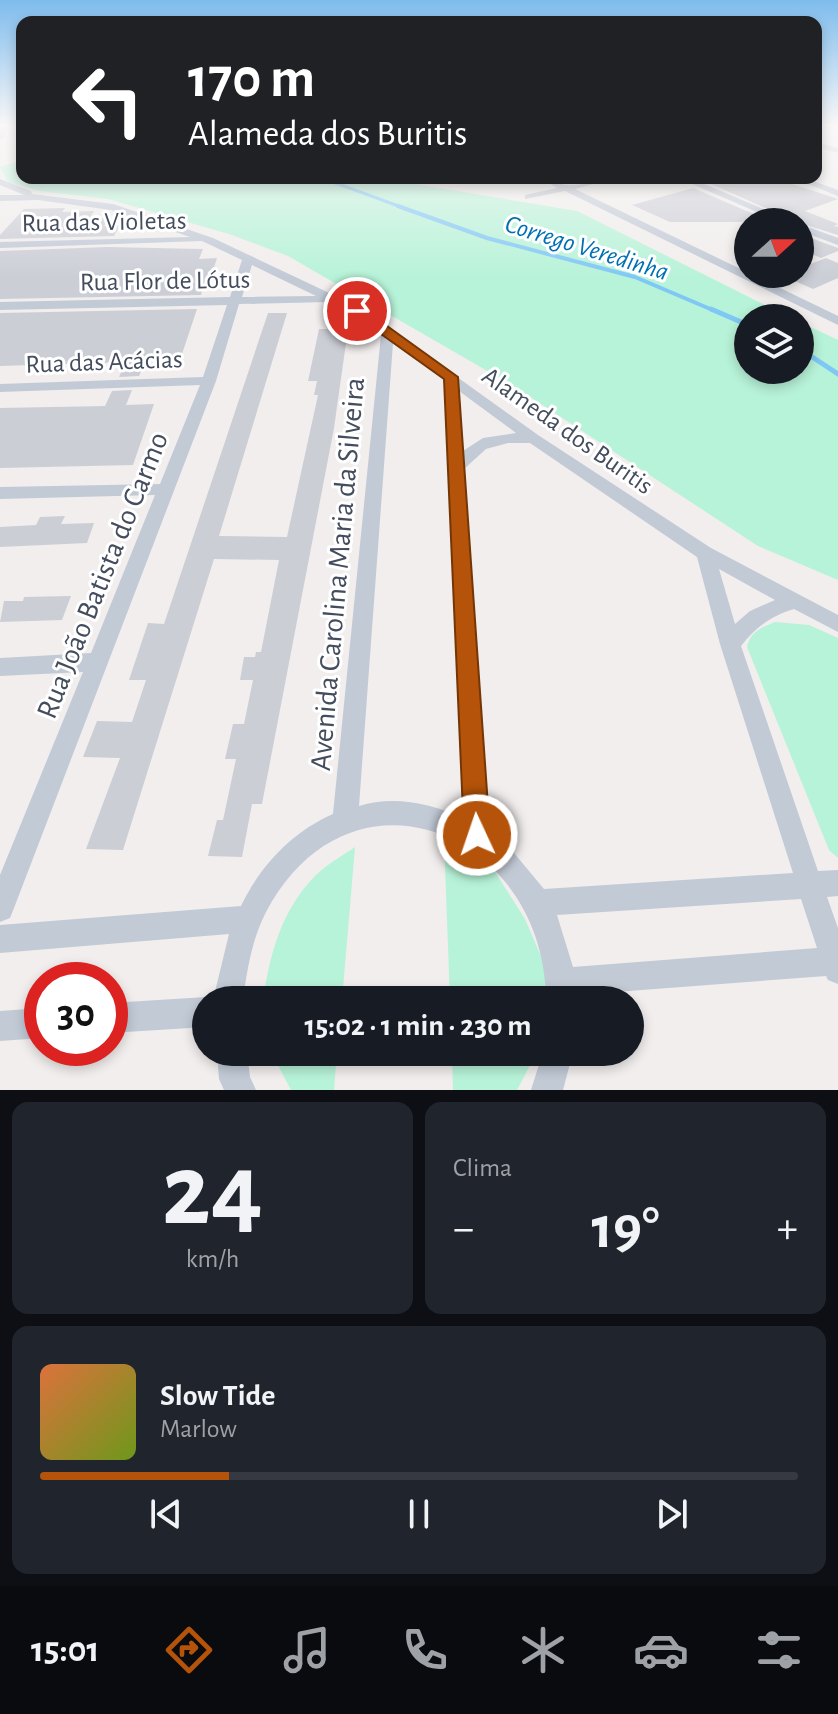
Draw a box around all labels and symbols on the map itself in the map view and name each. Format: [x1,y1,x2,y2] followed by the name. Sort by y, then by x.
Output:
[21,208,187,236] street label: Rua das Violetas
[734,208,814,288] north arrow
[502,211,671,285] water label: Corrego Veredinha
[80,267,250,295] street label: Rua Flor de Lótus
[323,277,391,345] pin
[25,346,183,378] street label: Rua das Acácias
[477,362,658,499] street label: Alameda dos Buritis
[306,376,370,772] street label: Avenida Carolina Maria da Silveira
[32,428,174,723] street label: Rua João Batista do Carmo
[435,793,519,877] position arrow
[24,962,128,1066] speed limit sign: 30

